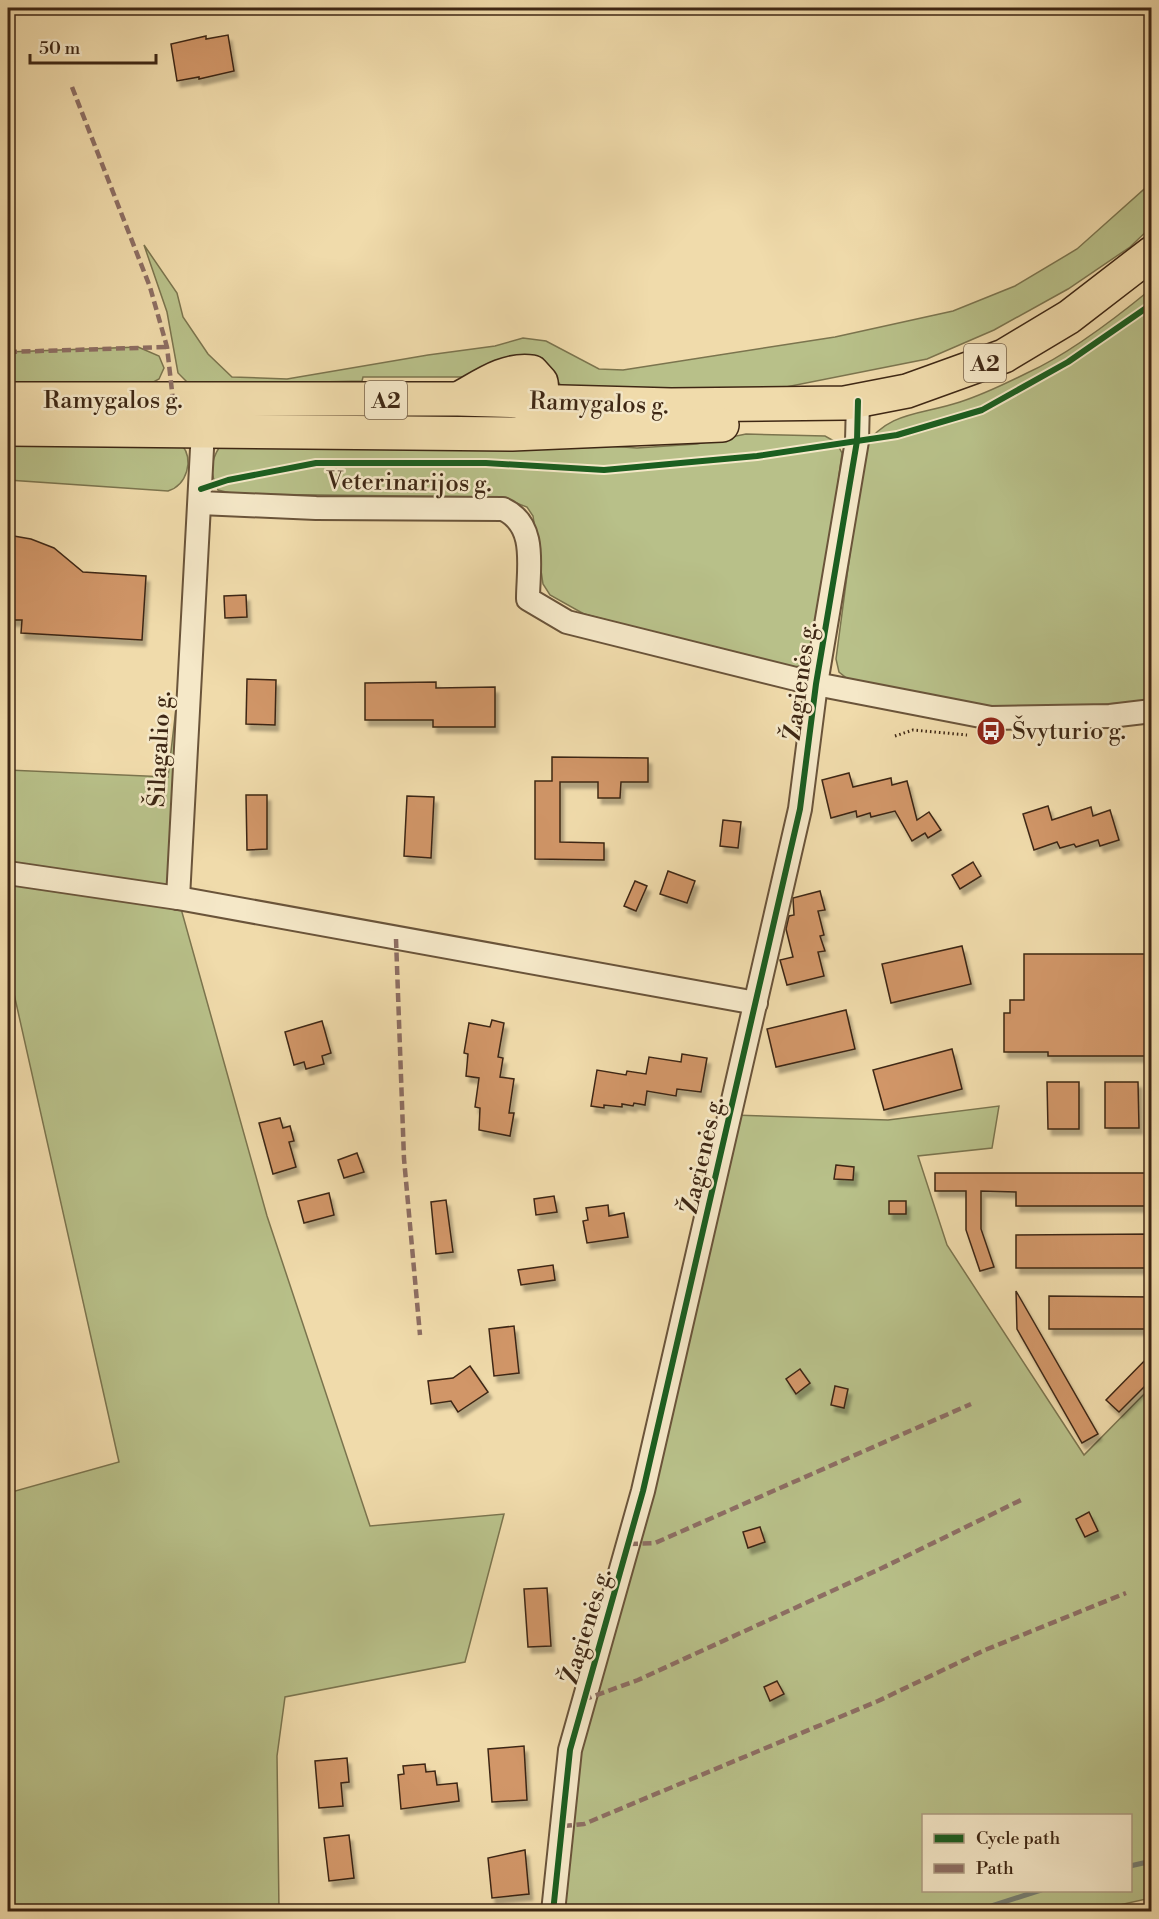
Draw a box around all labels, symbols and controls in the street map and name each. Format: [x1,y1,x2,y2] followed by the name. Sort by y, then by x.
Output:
[30,27,156,65] scale bar
[39,37,81,60] text: 50 m
[964,344,1006,382] road number: A2
[365,381,407,419] road number: A2
[43,386,183,416] street label: Ramygalos g.
[529,387,669,421] street label: Ramygalos g.
[325,467,492,499] street label: Veterinarijos g.
[777,620,824,742] street label: Žagienės g.
[140,690,178,808] street label: Šilagalio g.
[975,715,1007,747] bus stop icon: Švyturio g.
[1012,715,1126,747] place label: Švyturio g.
[674,1093,731,1217] street label: Žagienės g.
[554,1564,619,1688] street label: Žagienės g.
[922,1814,1132,1892] legend
[976,1827,1060,1850] text: Cycle path
[976,1857,1014,1880] text: Path

